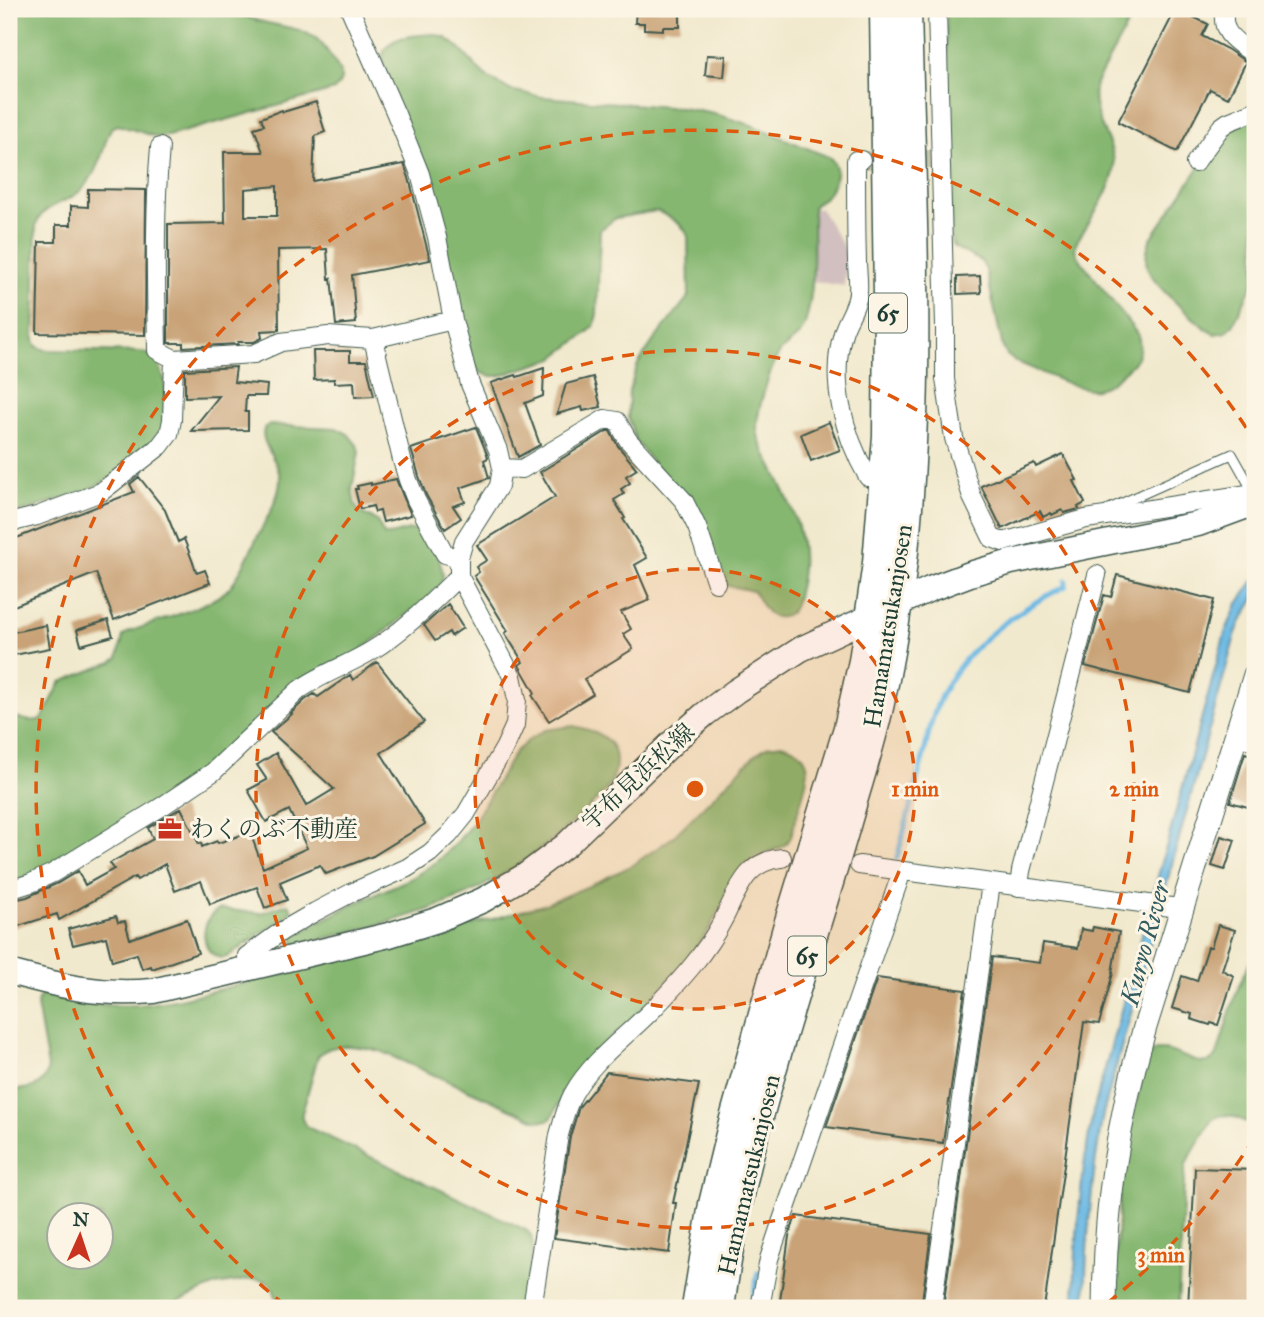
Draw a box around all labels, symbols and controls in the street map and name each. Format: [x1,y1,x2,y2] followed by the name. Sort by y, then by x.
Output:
[869,294,907,332] road number: 65
[857,522,919,730] street label: Hamamatsukanjosen
[575,717,701,837] street label: 宇布見浜松線
[891,776,939,802] text: 1 min
[1109,776,1159,802] text: 2 min
[683,777,707,801] centre of rings
[190,814,358,844] place label: わくのぶ不動産
[156,815,184,843] office icon: わくのぶ不動産
[1113,876,1177,1011] water label: Kuryo River
[788,937,826,976] road number: 65
[711,1071,787,1279] street label: Hamamatsukanjosen
[46,1202,116,1272] north arrow
[72,1208,90,1231] text: N
[1137,1242,1185,1268] text: 3 min

